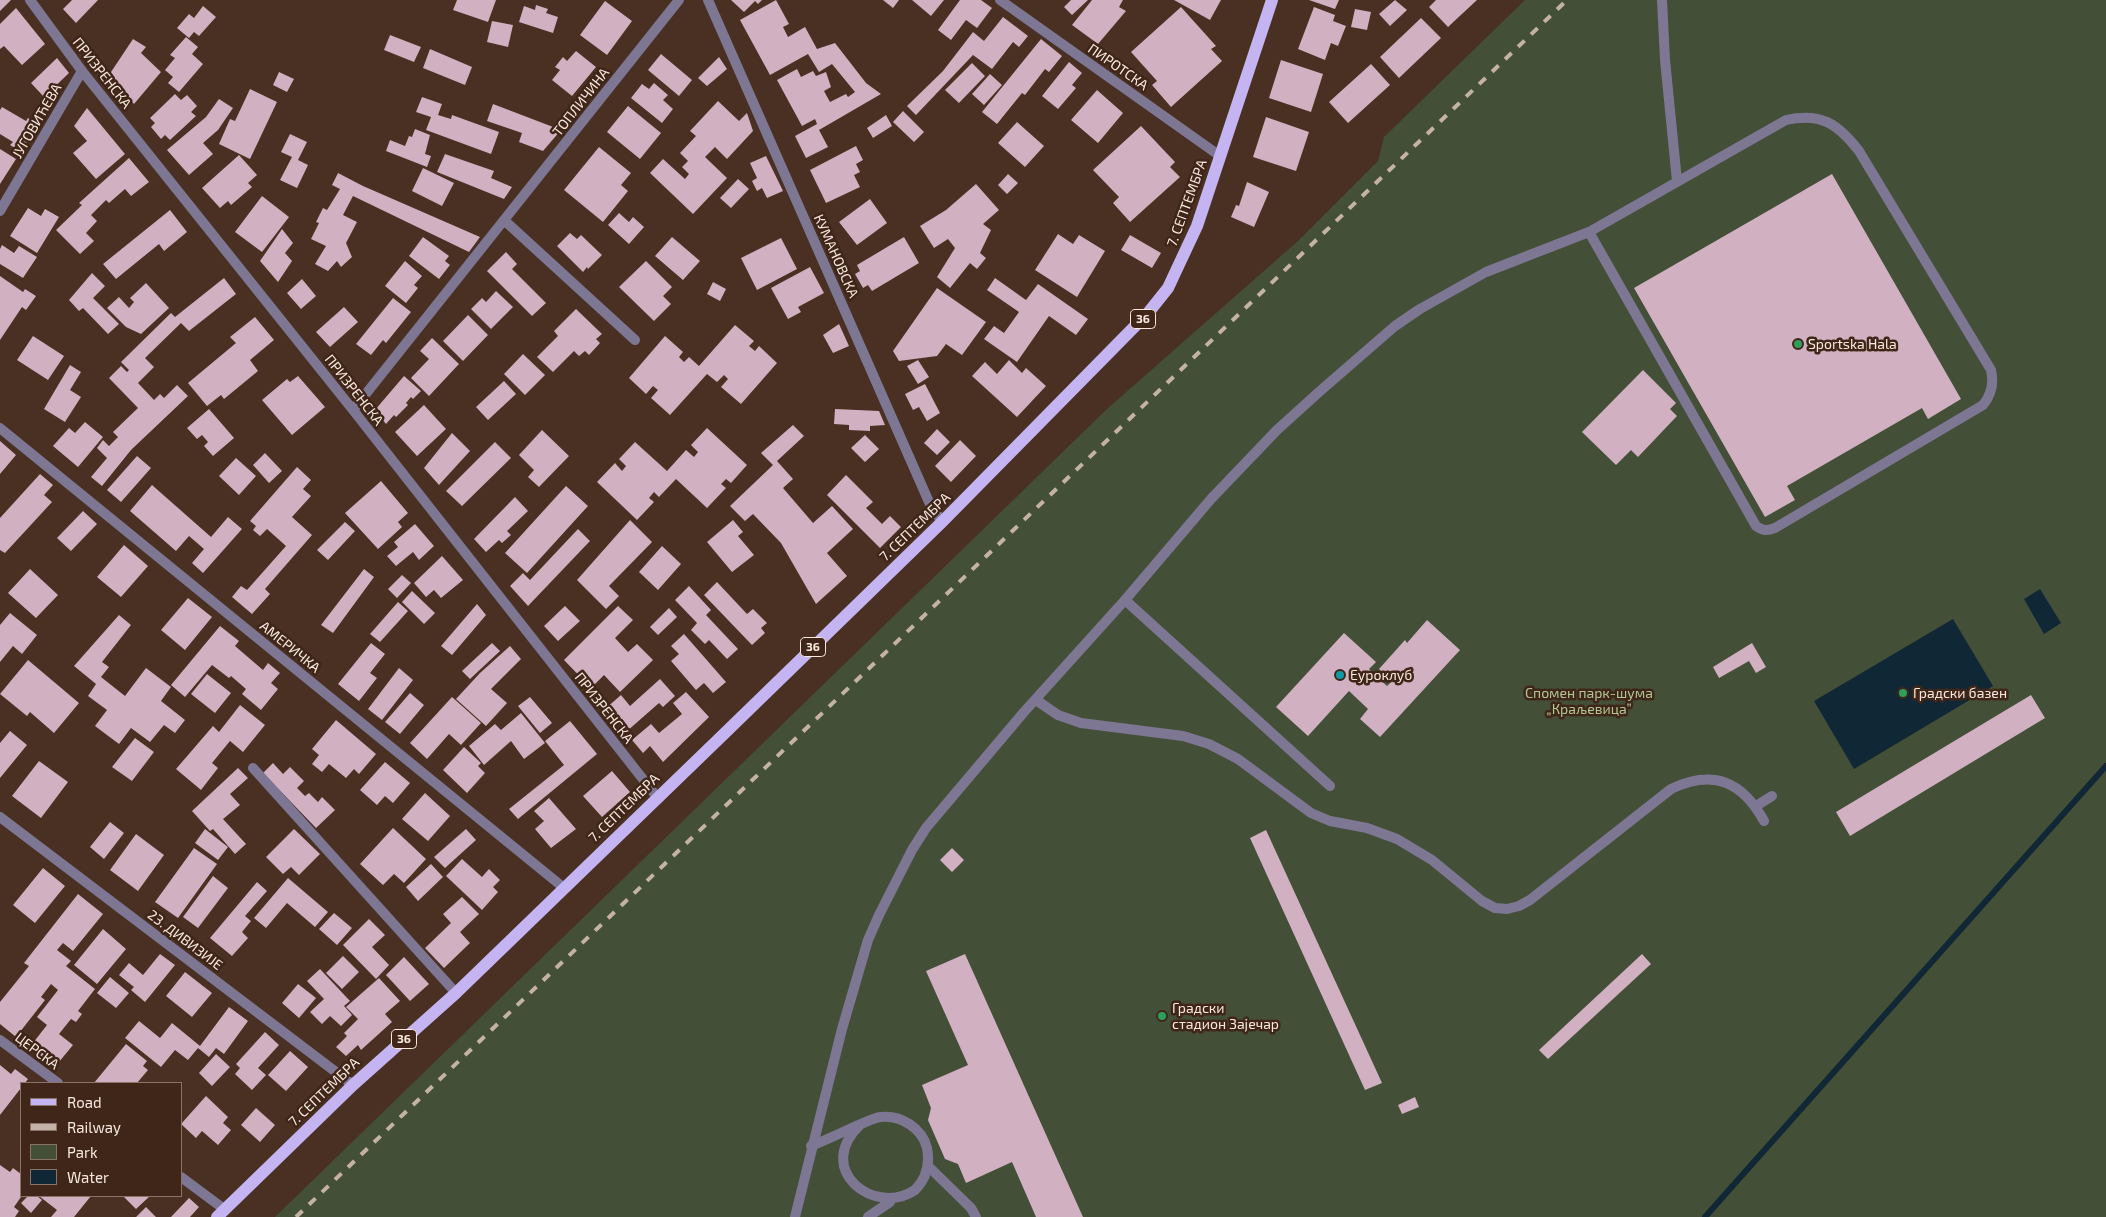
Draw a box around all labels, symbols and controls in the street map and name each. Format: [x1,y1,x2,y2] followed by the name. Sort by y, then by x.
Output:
[69,34,135,112] street label: ПРИЗРЕНСКА
[1085,40,1151,94] street label: ПИРОТСКА
[549,65,613,139] street label: ТОПЛИЧИНА
[9,81,65,161] street label: ЈУГОВИЋЕВА
[1163,157,1211,249] street label: 7. СЕПТЕМБРА
[810,212,862,300] street label: КУМАНОВСКА
[1130,310,1156,328] road number: 36
[1808,336,1897,352] place label: Sportska Hala
[1792,338,1804,350] marker: Sportska Hala
[321,351,387,429] street label: ПРИЗРЕНСКА
[876,489,954,565] street label: 7. СЕПТЕМБРА
[256,618,324,676] street label: АМЕРИЧКА
[800,638,826,656] road number: 36
[1350,667,1412,683] place label: Еуроклуб
[571,669,637,747] street label: ПРИЗРЕНСКА
[1334,669,1346,681] marker: Еуроклуб
[1525,685,1653,718] park label: Спомен парк-шума „Краљевица”
[1913,685,2007,701] place label: Градски базен
[1897,687,1909,699] marker: Градски базен
[585,770,663,846] street label: 7. СЕПТЕМБРА
[144,906,226,974] street label: 23. ДИВИЗИЈЕ
[1172,1000,1279,1032] place label: Градски стадион Зајечар
[1156,1010,1168,1022] marker: Градски стадион Зајечар
[12,1029,62,1073] street label: ЦЕРСКА
[392,1030,416,1048] road number: 36
[285,1054,363,1130] street label: 7. СЕПТЕМБРА
[20,1082,182,1197] legend
[67,1093,102,1111] text: Road
[67,1118,121,1136] text: Railway
[67,1143,98,1161] text: Park
[67,1168,109,1186] text: Water

